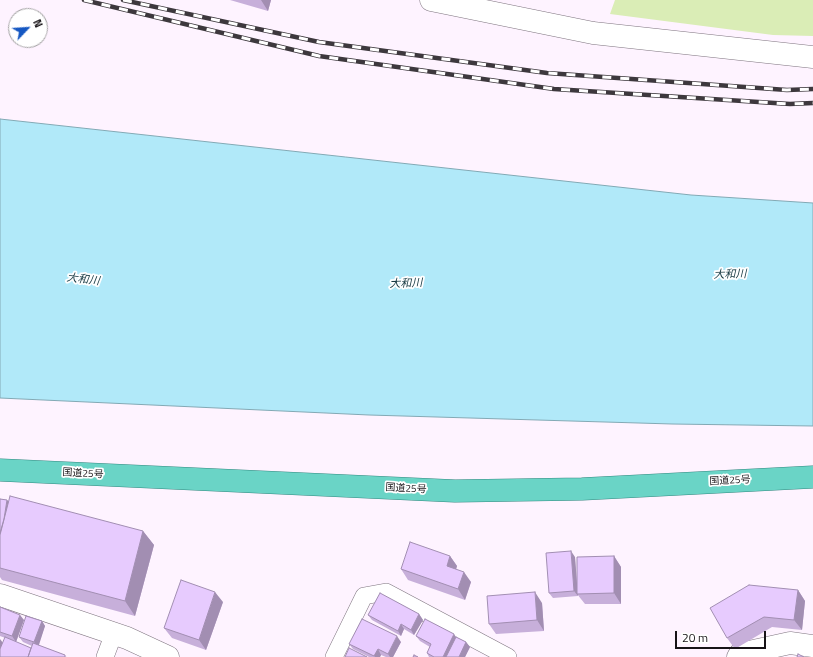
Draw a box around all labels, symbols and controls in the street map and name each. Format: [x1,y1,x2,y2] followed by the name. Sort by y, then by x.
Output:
[8,8,48,48] north arrow
[29,17,47,30] text: N
[713,268,747,282] water label: 大和川
[66,271,100,289] water label: 大和川
[389,277,423,291] water label: 大和川
[62,467,104,481] street label: 国道25号
[709,474,751,488] street label: 国道25号
[385,482,427,496] street label: 国道25号
[677,623,768,649] scale bar
[682,628,708,647] text: 20 m

